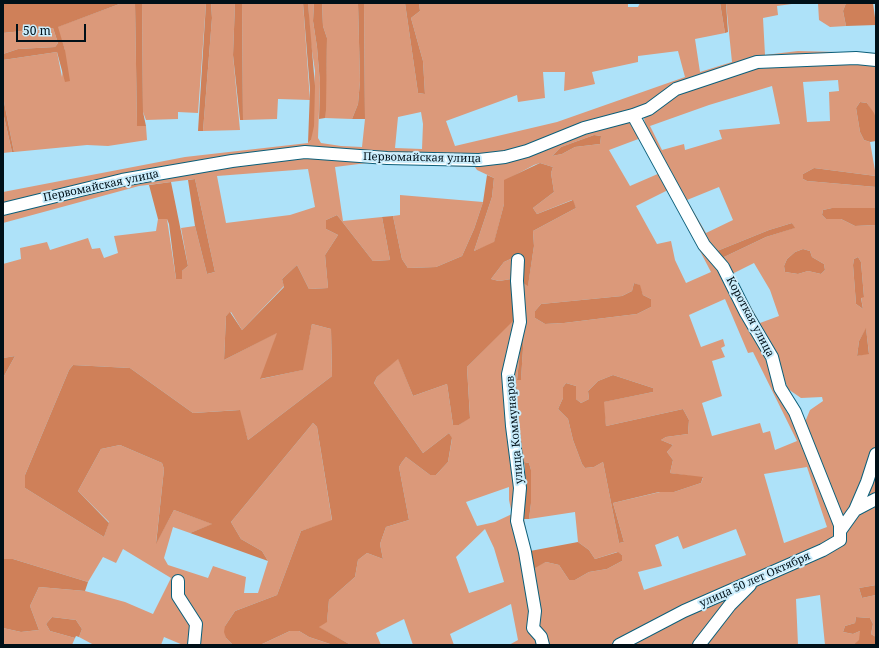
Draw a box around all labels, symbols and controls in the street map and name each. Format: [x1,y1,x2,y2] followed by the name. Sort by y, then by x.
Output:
[18,16,88,42] scale bar
[23,22,51,39] text: 50 m
[363,150,481,166] street label: Первомайская улица
[42,167,160,205] street label: Первомайская улица
[723,275,777,359] street label: Короткая улица
[504,375,526,485] street label: улица Коммунаров
[698,550,812,610] street label: улица 50 лет Октября

